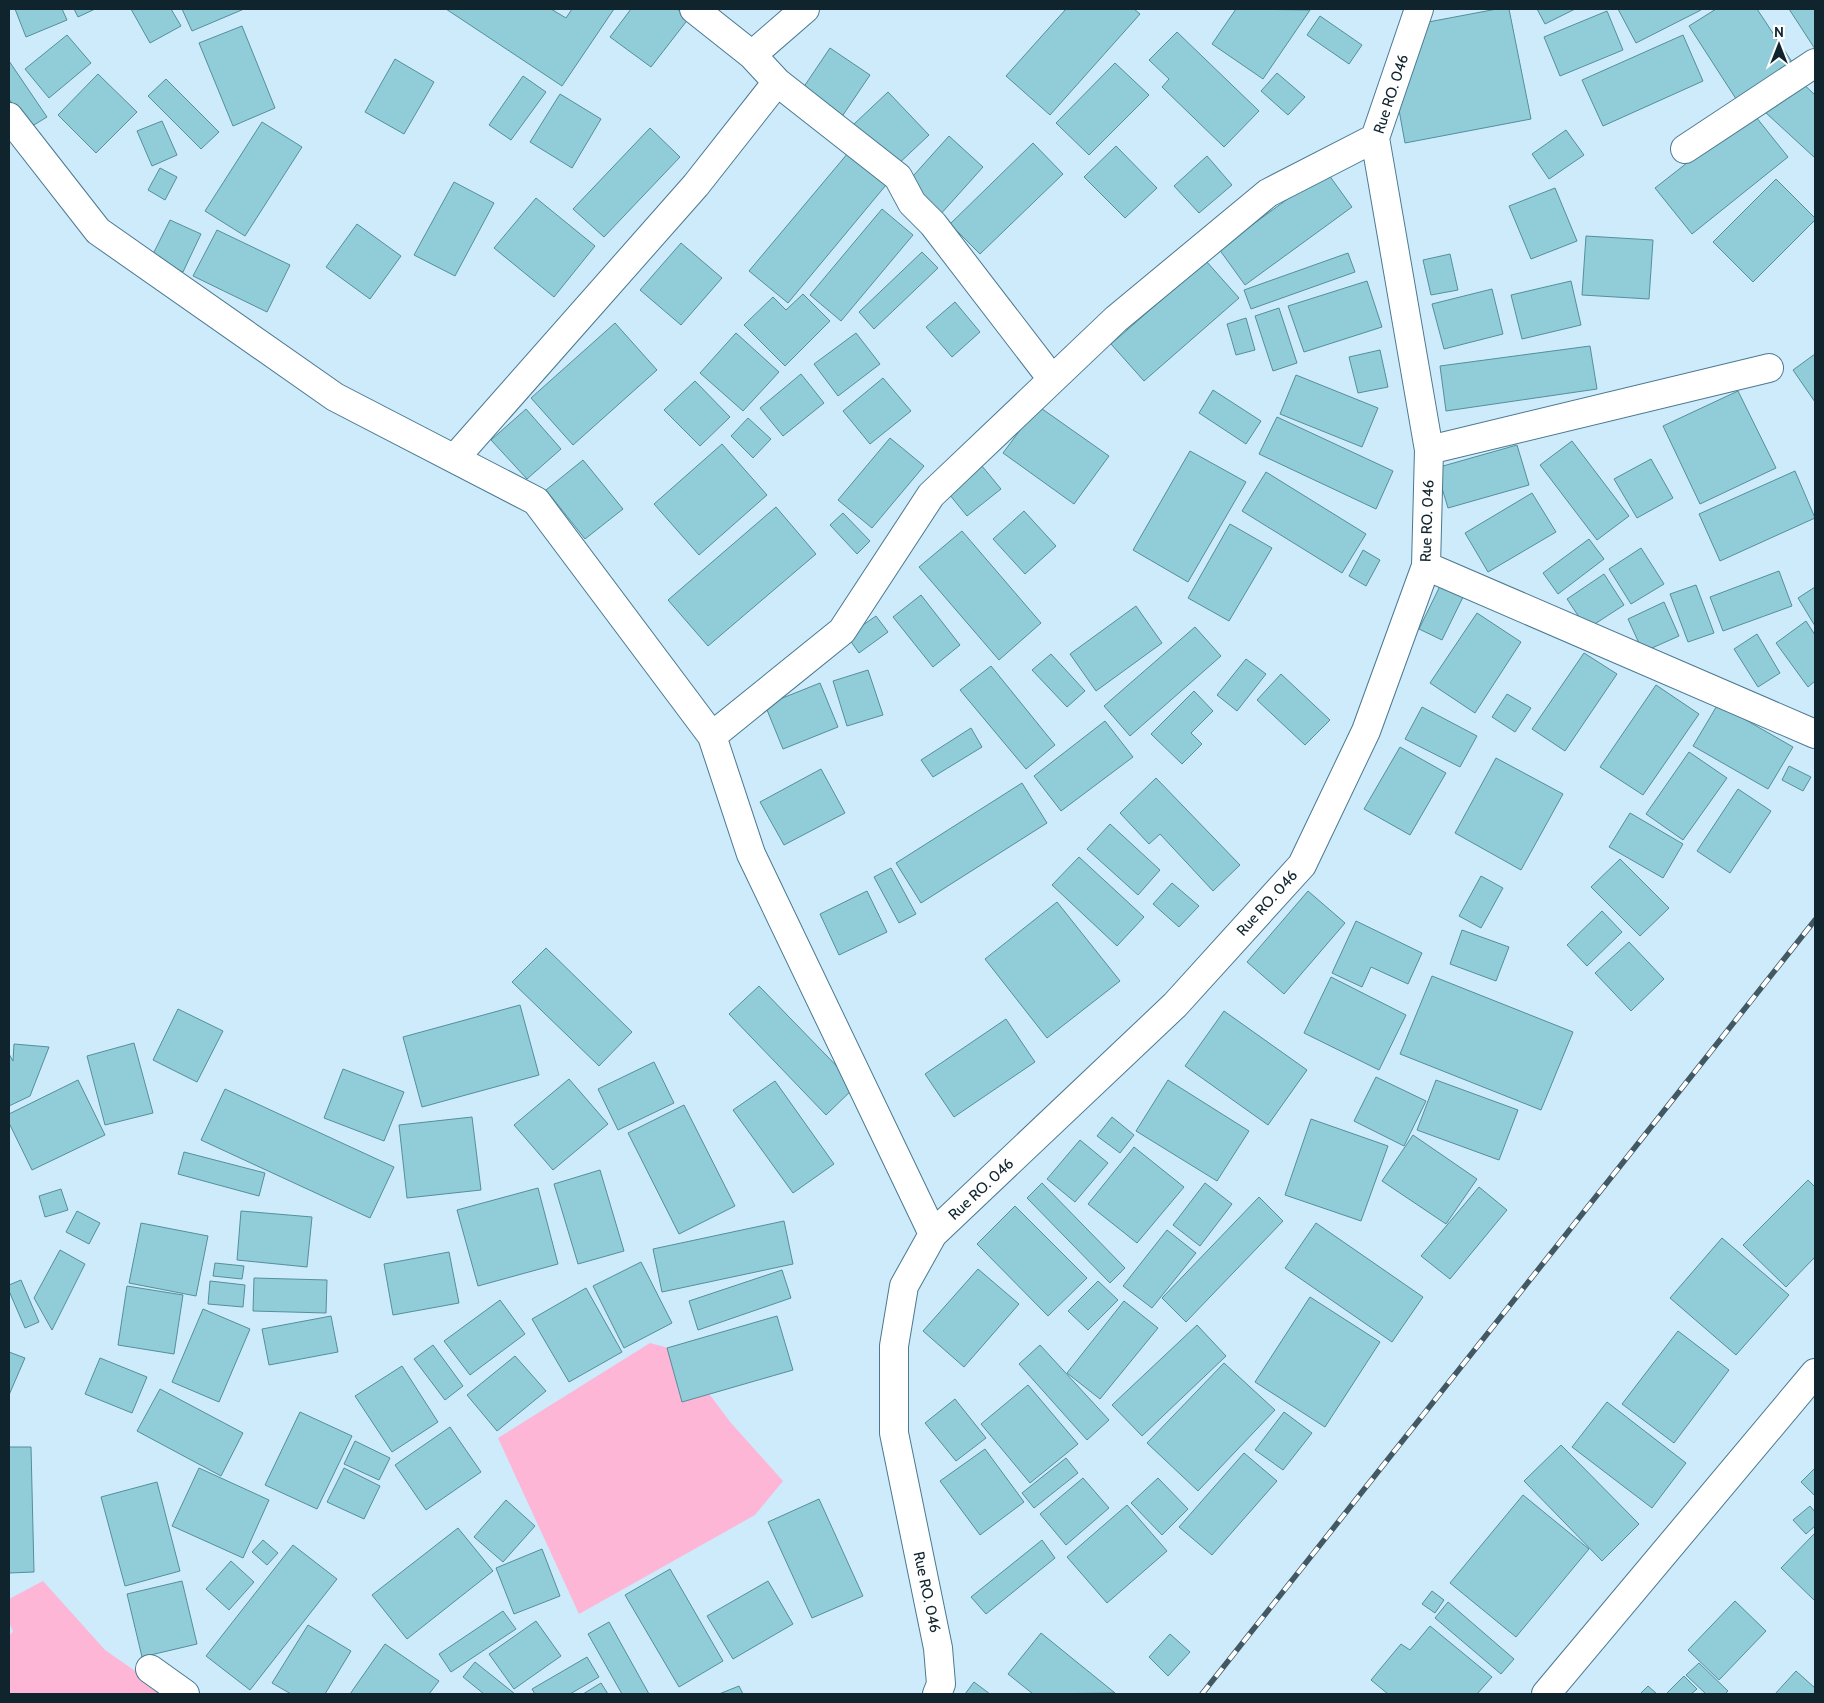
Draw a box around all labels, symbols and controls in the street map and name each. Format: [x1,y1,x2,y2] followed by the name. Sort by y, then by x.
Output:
[1754,20,1804,70] north arrow
[1774,23,1784,41] text: N
[1370,52,1412,136] street label: Rue RO. 046
[1417,480,1437,562] street label: Rue RO. 046
[1233,866,1301,940] street label: Rue RO. 046
[945,1154,1017,1224] street label: Rue RO. 046
[910,1550,944,1634] street label: Rue RO. 046

